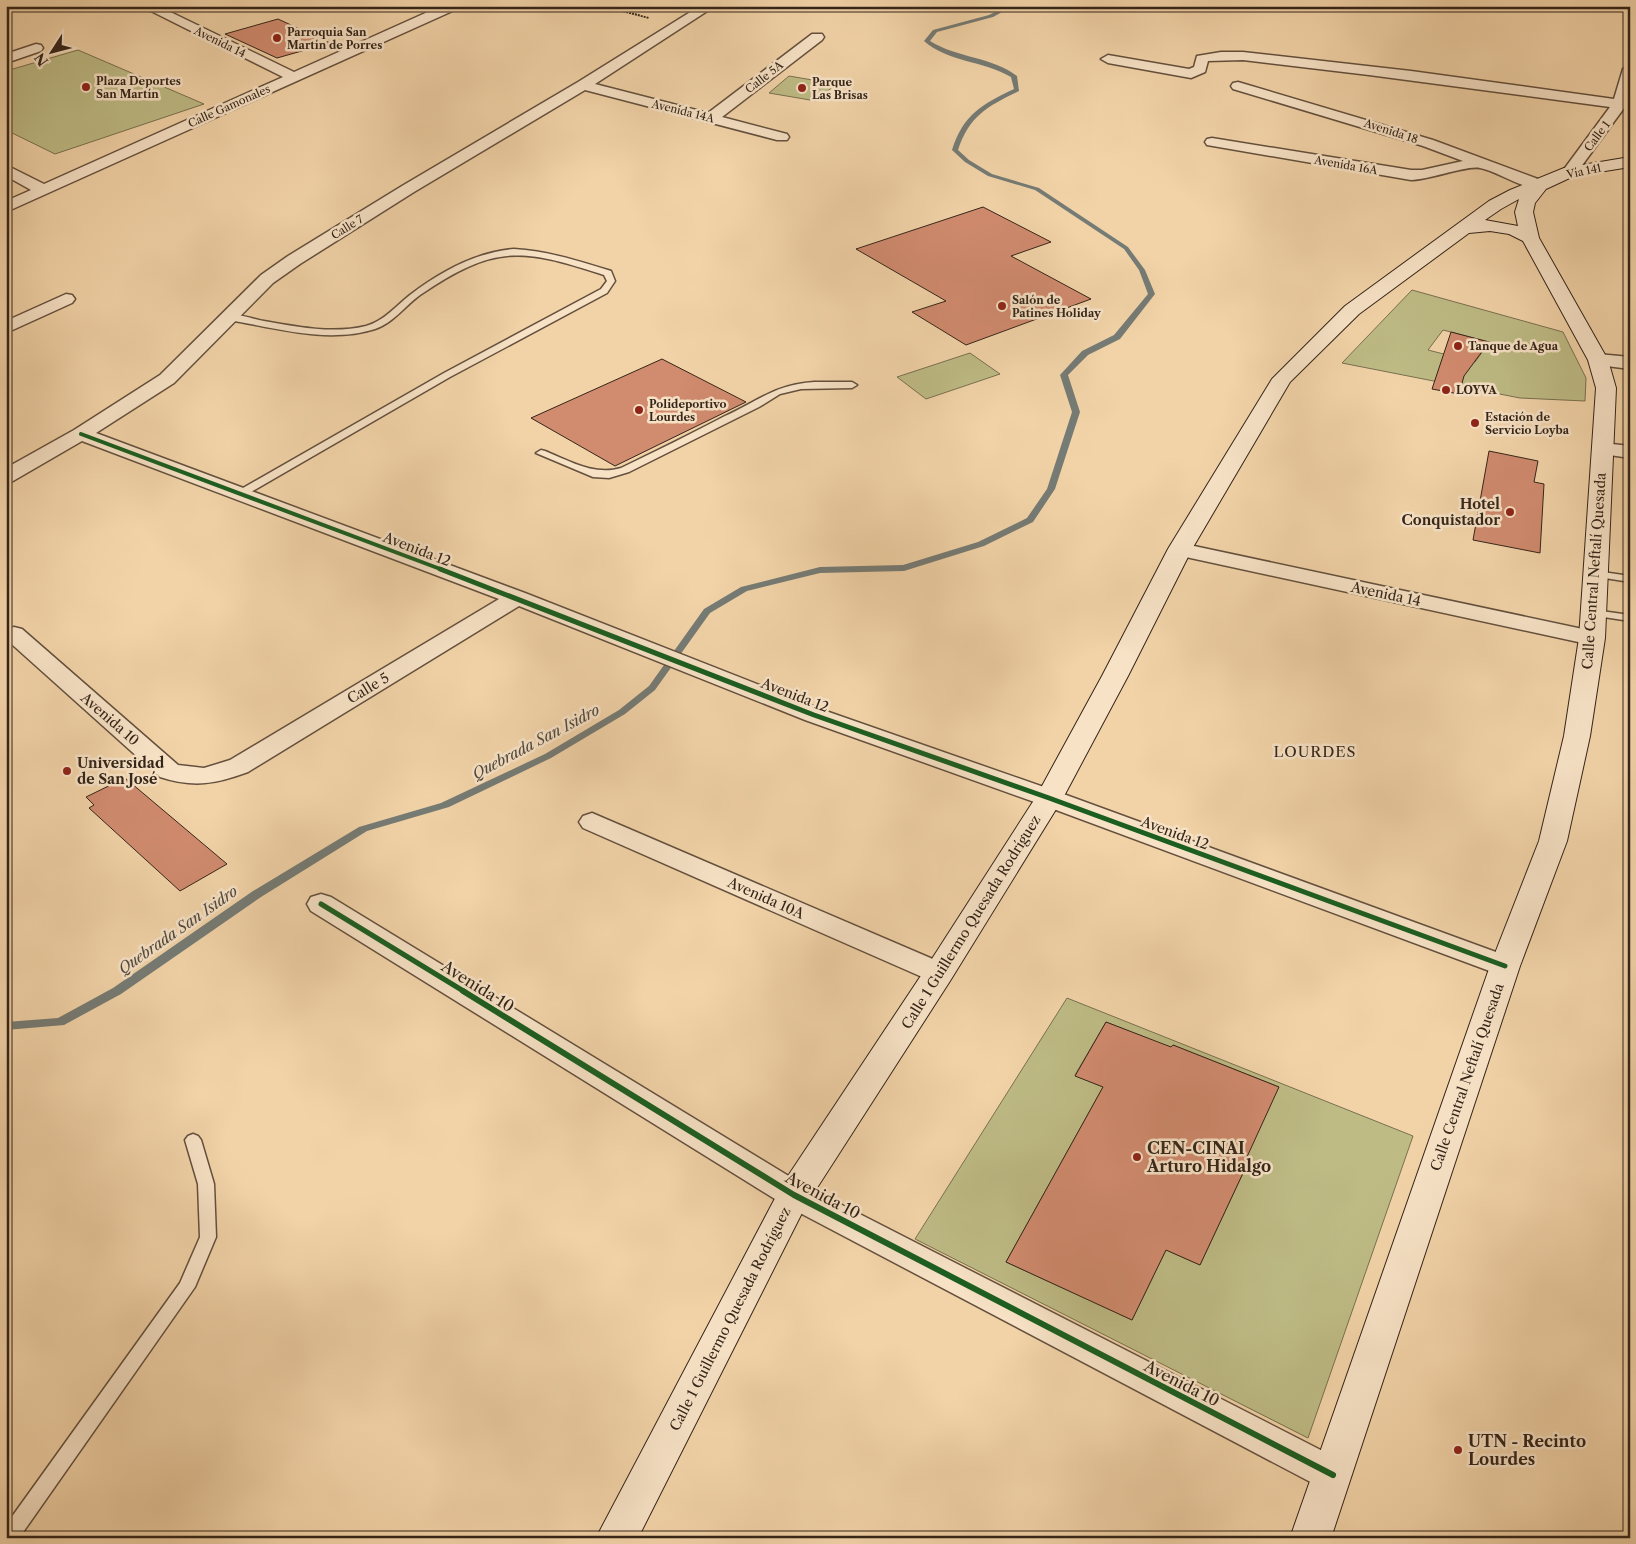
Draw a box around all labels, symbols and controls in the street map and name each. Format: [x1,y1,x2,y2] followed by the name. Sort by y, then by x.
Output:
[191,23,248,61] street label: Avenida 14
[287,25,382,52] place label: Parroquia San Martín de Porres
[28,28,78,78] north arrow
[271,32,283,44] marker: Parroquia San Martín de Porres
[31,49,52,70] text: N
[742,57,786,96] street label: Calle 5A
[96,74,181,101] place label: Plaza Deportes San Martín
[812,75,868,102] place label: Parque Las Brisas
[80,81,92,93] marker: Plaza Deportes San Martín
[186,82,272,130] street label: Calle Gamonales
[796,82,808,94] marker: Parque Las Brisas
[649,96,717,126] street label: Avenida 14A
[1361,115,1420,146] street label: Avenida 18
[1581,118,1613,154] street label: Calle 1
[1312,152,1380,178] street label: Avenida 16A
[1564,160,1603,182] street label: Vía 141
[328,211,366,242] street label: Calle 7
[1012,293,1101,320] place label: Salón de Patines Holiday
[996,300,1008,312] marker: Salón de Patines Holiday
[1468,339,1559,353] place label: Tanque de Agua
[1452,340,1464,352] marker: Tanque de Agua
[1456,383,1497,397] place label: LOYVA
[1440,384,1452,396] marker: LOYVA
[649,397,727,424] place label: Polideportivo Lourdes
[633,404,645,416] marker: Polideportivo Lourdes
[1485,410,1570,437] place label: Estación de Servicio Loyba
[1469,417,1481,429] marker: Estación de Servicio Loyba
[1578,471,1610,670] street label: Calle Central Neftalí Quesada
[1402,495,1500,529] place label: Hotel Conquistador
[1504,506,1516,518] marker: Hotel Conquistador
[380,528,453,570] street label: Avenida 12
[1348,578,1423,610] street label: Avenida 14
[344,669,392,707] street label: Calle 5
[758,674,831,716] street label: Avenida 12
[76,688,143,749] street label: Avenida 10
[469,700,603,783] water label: Quebrada San Isidro
[1273,742,1357,761] district label: LOURDES
[77,754,165,788] place label: Universidad de San José
[61,765,73,777] marker: Universidad de San José
[897,812,1045,1032] street label: Calle 1 Guillermo Quesada Rodríguez
[1138,812,1211,854] street label: Avenida 12
[724,873,808,923] street label: Avenida 10A
[114,881,241,978] water label: Quebrada San Isidro
[437,955,518,1016] street label: Avenida 10
[1426,980,1508,1173] street label: Calle Central Neftalí Quesada
[1146,1138,1271,1176] place label: CEN-CINAI Arturo Hidalgo
[1131,1151,1143,1163] marker: CEN-CINAI Arturo Hidalgo
[781,1166,864,1223] street label: Avenida 10
[666,1204,794,1434] street label: Calle 1 Guillermo Quesada Rodríguez
[1140,1355,1223,1411] street label: Avenida 10
[1468,1431,1586,1469] place label: UTN - Recinto Lourdes
[1452,1444,1464,1456] marker: UTN - Recinto Lourdes

